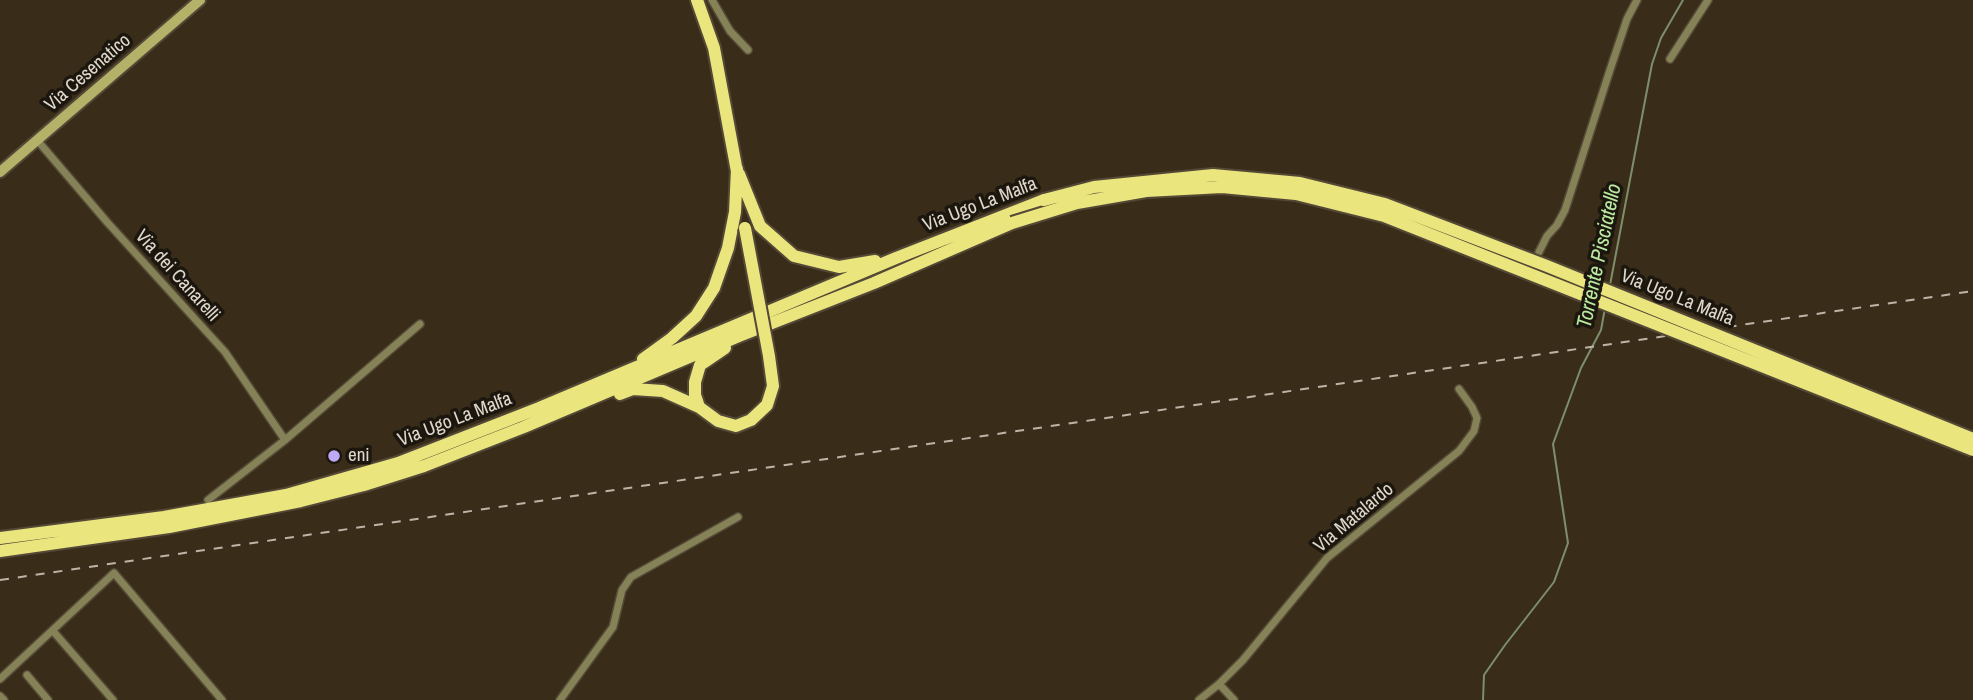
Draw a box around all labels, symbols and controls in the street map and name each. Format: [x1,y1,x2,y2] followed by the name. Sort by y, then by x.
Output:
[40,30,136,116] street label: Via Cesenatico
[920,173,1040,237] street label: Via Ugo La Malfa
[1572,181,1628,331] water label: Torrente Pisciatello
[130,225,224,327] street label: Via dei Canarelli
[1617,265,1737,331] street label: Via Ugo La Malfa
[395,388,515,452] street label: Via Ugo La Malfa
[348,445,370,467] place label: eni
[326,448,342,464] marker: eni
[1310,478,1398,558] street label: Via Matalardo

